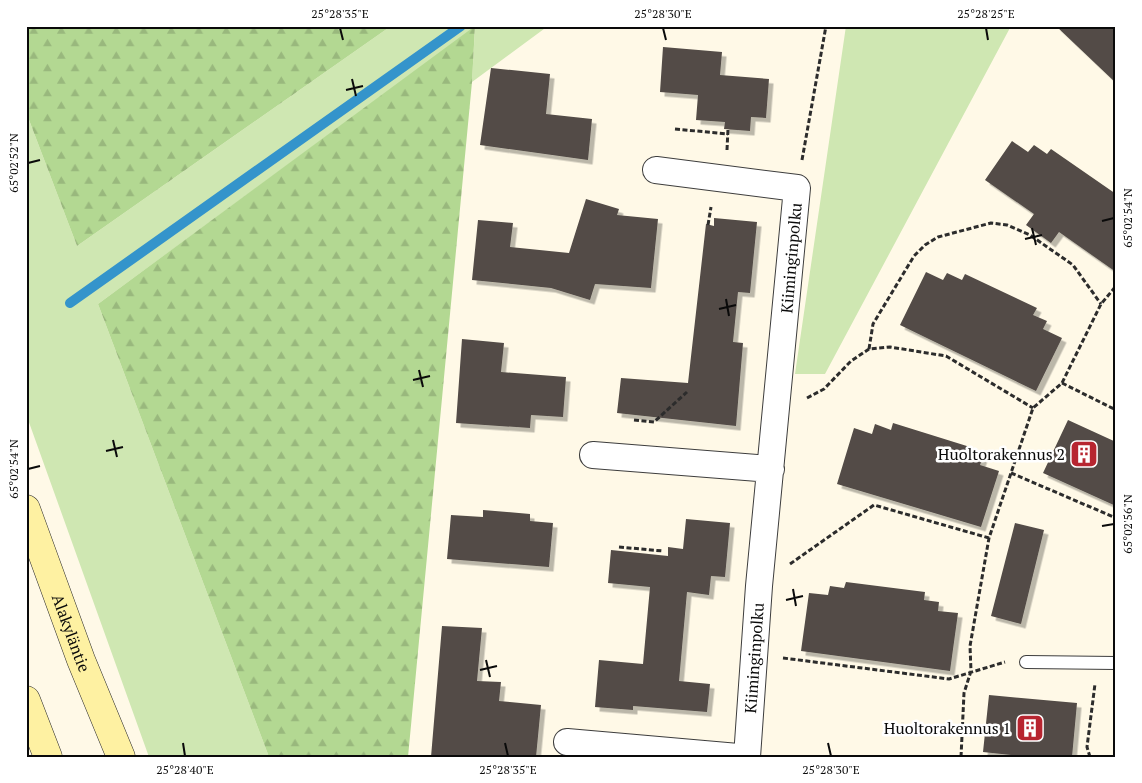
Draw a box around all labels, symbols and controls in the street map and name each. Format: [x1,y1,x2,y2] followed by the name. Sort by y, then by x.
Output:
[311,6,369,21] text: 25°28'35"E
[634,6,692,21] text: 25°28'30"E
[957,6,1015,21] text: 25°28'25"E
[6,133,21,193] text: 65°02'52"N
[1120,188,1135,248] text: 65°02'54"N
[775,202,807,314] street label: Kiiminginpolku
[6,439,21,499] text: 65°02'54"N
[1069,439,1099,469] building icon: Huoltorakennus 2
[938,443,1065,465] place label: Huoltorakennus 2
[1120,494,1135,554] text: 65°02'56"N
[47,591,96,675] street label: Alakyläntie
[739,602,769,714] street label: Kiiminginpolku
[1015,713,1045,743] building icon: Huoltorakennus 1
[884,717,1011,739] place label: Huoltorakennus 1
[156,762,214,777] text: 25°28'40"E
[479,762,537,777] text: 25°28'35"E
[802,762,860,777] text: 25°28'30"E

